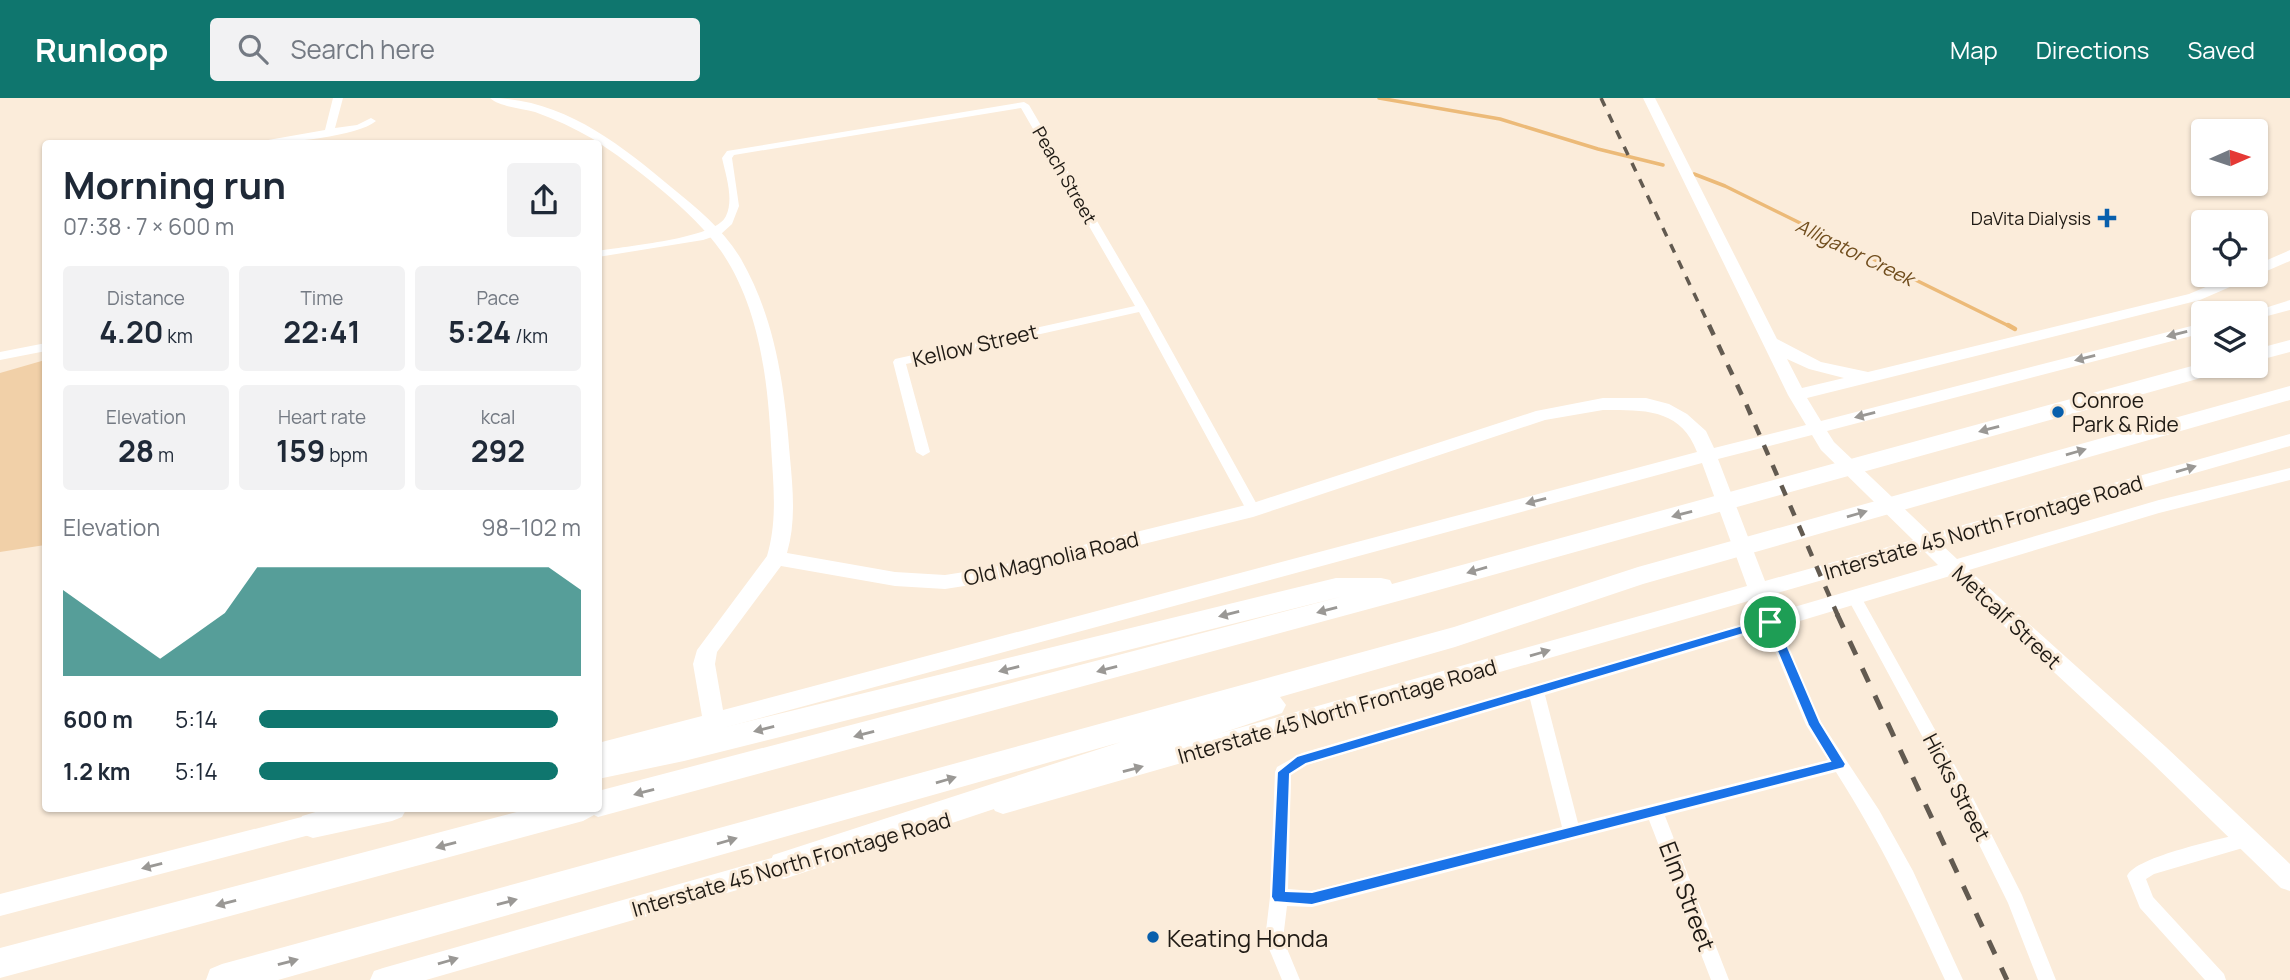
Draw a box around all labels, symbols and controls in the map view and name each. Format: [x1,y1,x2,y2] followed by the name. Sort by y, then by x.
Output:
[210,18,700,81] search box
[35,27,168,72] text: Runloop
[234,30,272,68] icon: search
[290,31,435,67] text: Search here
[1950,33,1998,66] text: Map
[2036,33,2149,66] text: Directions
[2187,33,2255,66] text: Saved
[2191,119,2268,196] north arrow
[2191,119,2268,378] map controls
[1028,122,1102,228] street label: Peach Street
[63,158,286,210] text: Morning run
[507,163,581,237] button: share
[1971,206,2091,230] place label: DaVita Dialysis
[2097,208,2117,228] marker: DaVita Dialysis
[63,210,234,242] text: 07:38 · 7 × 600 m
[2191,210,2268,287] button: locate
[1792,212,1921,293] water label: Alligator Creek
[107,285,185,311] text: Distance
[301,285,343,311] text: Time
[477,285,519,311] text: Pace
[2191,301,2268,378] button: layers
[99,311,164,352] text: 4.20
[283,311,361,352] text: 22:41
[448,311,511,352] text: 5:24
[910,317,1040,373] street label: Kellow Street
[164,323,193,349] text: km
[511,323,548,349] text: /km
[2167,330,2188,340] one-way arrow
[2074,353,2096,364] one-way arrow
[2072,386,2179,438] place label: Conroe Park & Ride
[106,404,186,430] text: Elevation
[278,404,366,430] text: Heart rate
[481,404,515,430] text: kcal
[2050,404,2066,420] marker: Conroe Park & Ride
[1854,410,1876,421] one-way arrow
[1978,424,2000,435] one-way arrow
[118,430,154,471] text: 28
[276,430,325,471] text: 159
[471,430,525,471] text: 292
[154,442,174,468] text: m
[325,442,368,468] text: bpm
[2065,446,2087,457] one-way arrow
[2176,464,2197,474] one-way arrow
[1820,468,2146,586] street label: Interstate 45 North Frontage Road
[1525,496,1547,507] one-way arrow
[1672,509,1693,519] one-way arrow
[1847,509,1868,519] one-way arrow
[63,511,160,543] text: Elevation
[481,511,581,543] text: 98–102 m
[961,524,1141,592] street label: Old Magnolia Road
[1946,559,2068,675] street label: Metcalf Street
[1466,565,1487,575] one-way arrow
[1740,592,1800,652] pin
[1751,603,1789,641] icon: arrive
[1316,606,1337,616] one-way arrow
[1218,609,1240,620] one-way arrow
[1530,648,1551,658] one-way arrow
[1174,652,1500,770] street label: Interstate 45 North Frontage Road
[998,663,1020,674] one-way arrow
[1096,664,1118,675] one-way arrow
[63,703,133,735] text: 600 m
[175,703,218,735] text: 5:14
[753,724,775,735] one-way arrow
[1917,728,1997,846] street label: Hicks Street
[853,729,875,740] one-way arrow
[63,755,130,787] text: 1.2 km
[175,755,218,787] text: 5:14
[1122,763,1144,774] one-way arrow
[935,774,956,784] one-way arrow
[633,787,655,798] one-way arrow
[628,805,954,923] street label: Interstate 45 North Frontage Road
[716,835,738,846] one-way arrow
[1652,836,1724,956] street label: Elm Street
[434,840,456,851] one-way arrow
[141,861,163,872] one-way arrow
[497,896,518,906] one-way arrow
[215,899,236,909] one-way arrow
[1167,921,1328,954] place label: Keating Honda
[1145,929,1161,945] marker: Keating Honda
[438,955,460,966] one-way arrow
[277,956,299,967] one-way arrow

